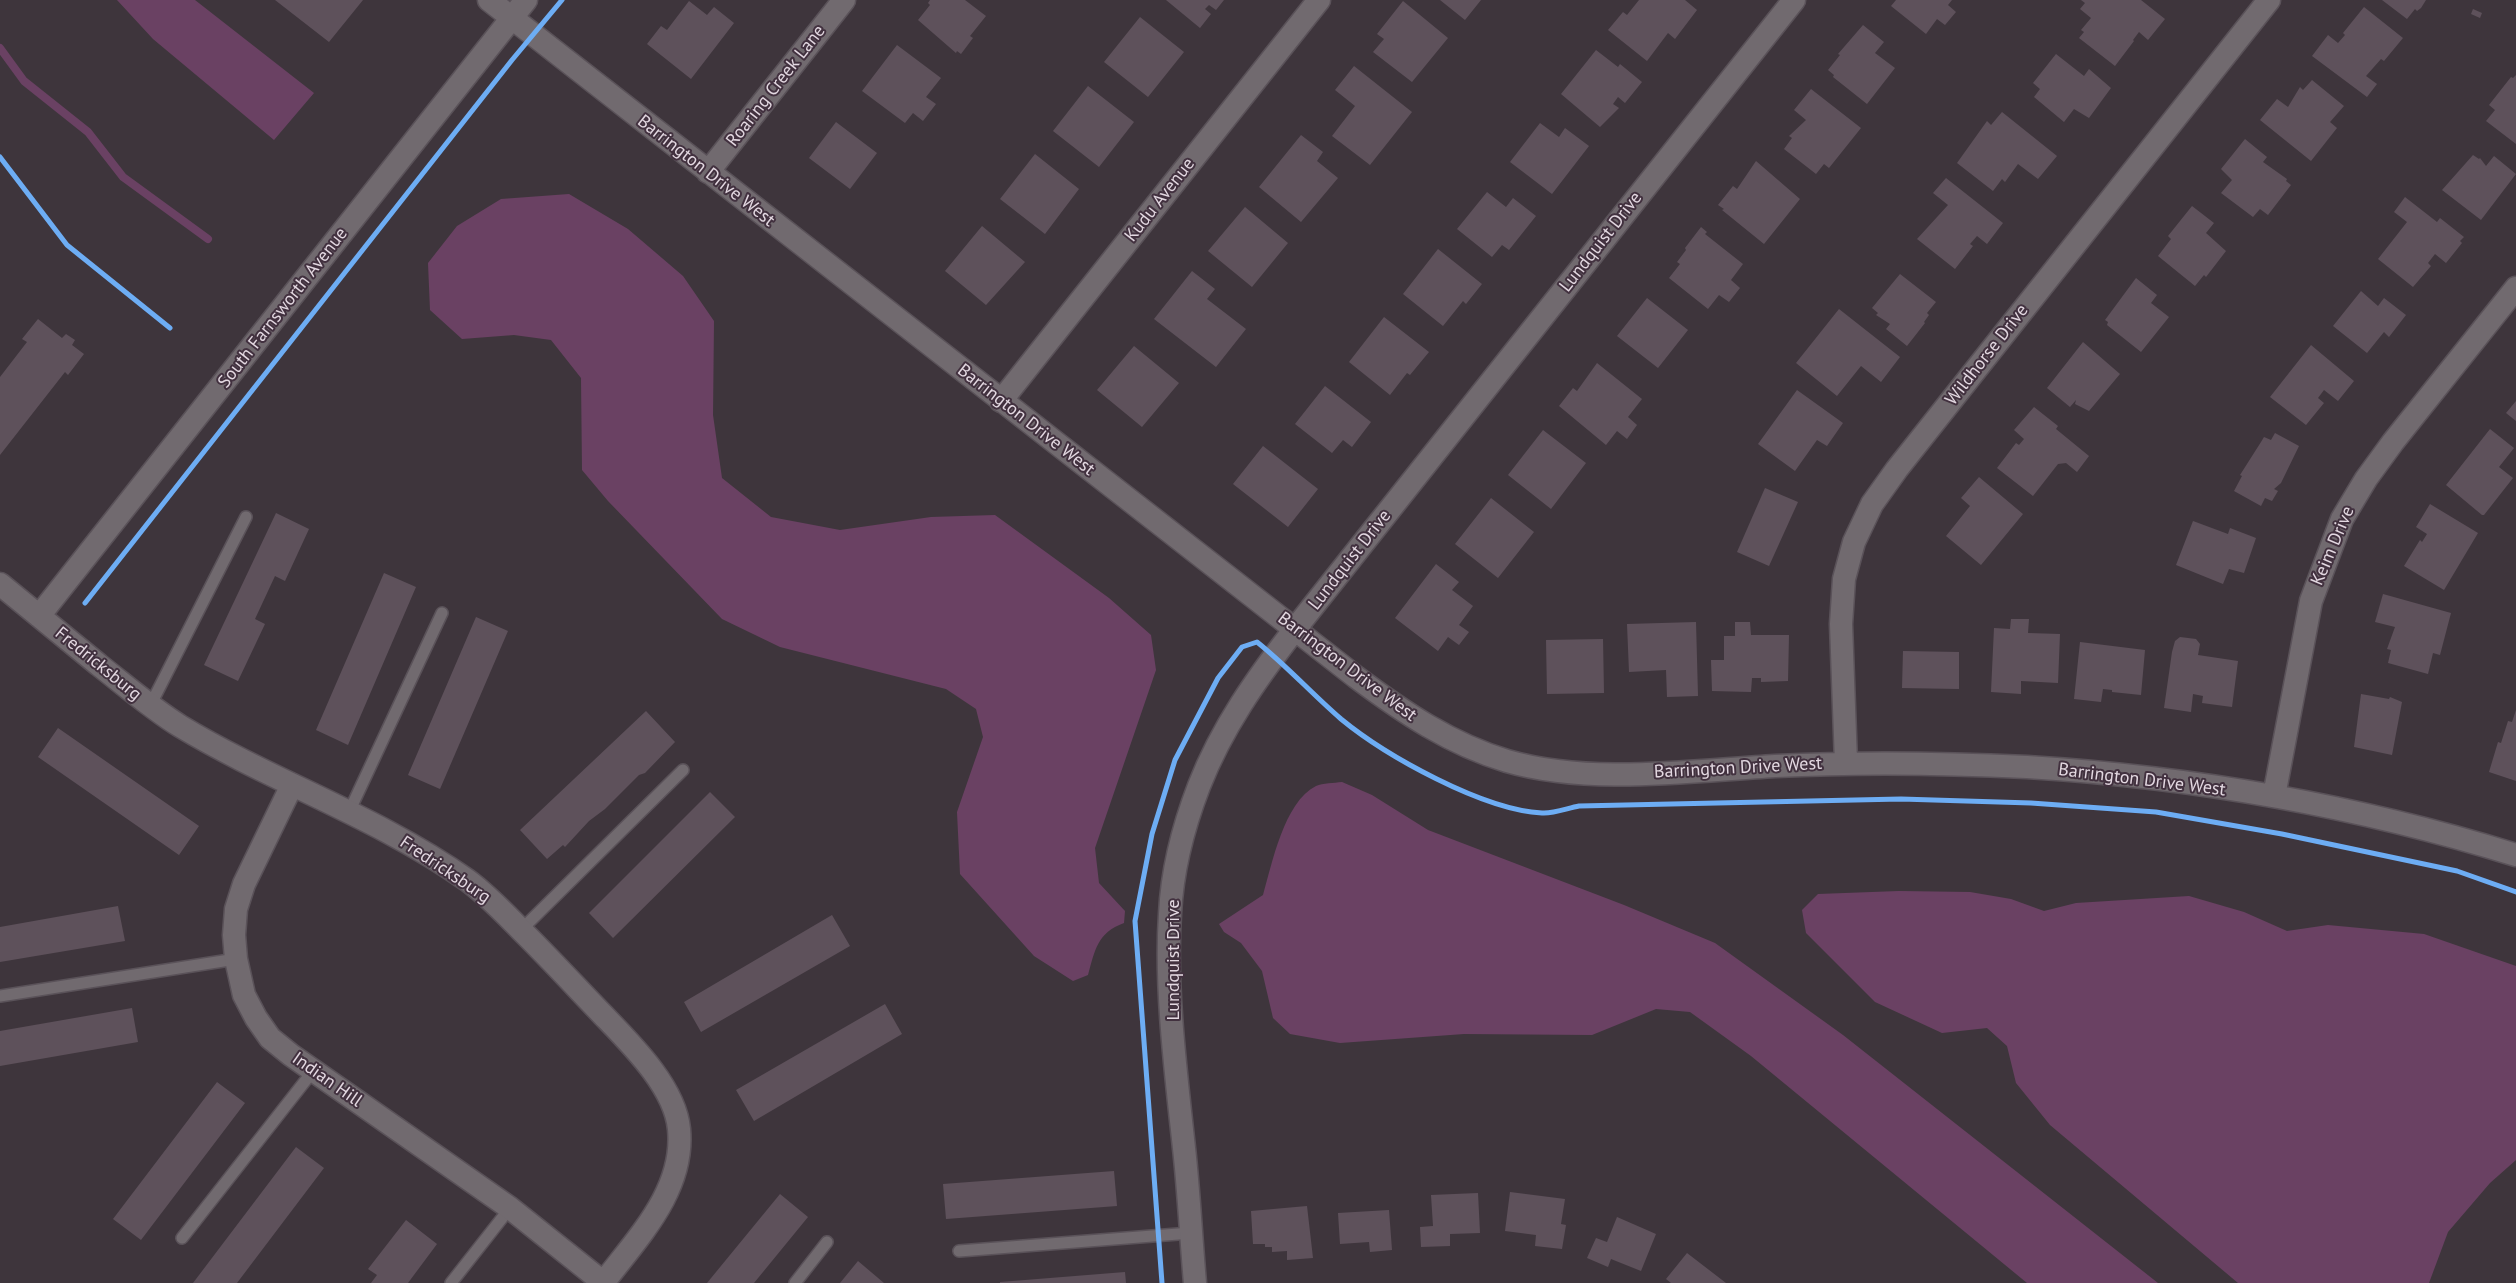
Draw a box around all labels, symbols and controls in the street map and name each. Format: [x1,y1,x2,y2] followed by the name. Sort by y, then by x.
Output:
[722,21,830,151] street label: Roaring Creek Lane
[633,111,779,231] street label: Barrington Drive West
[1121,154,1199,246] street label: Kudu Avenue
[1555,188,1647,296] street label: Lundquist Drive
[214,223,352,393] street label: South Farnsworth Avenue
[1941,300,2033,410] street label: Wildhorse Drive
[953,360,1099,480] street label: Barrington Drive West
[2307,503,2359,589] street label: Keim Drive
[1304,506,1396,614] street label: Lundquist Drive
[1273,608,1421,726] street label: Barrington Drive West
[51,623,145,705] street label: Fredricksburg
[1653,753,1823,783] street label: Barrington Drive West
[2057,759,2227,801] street label: Barrington Drive West
[396,832,494,908] street label: Fredricksburg
[1163,899,1185,1021] street label: Lundquist Drive
[288,1048,366,1112] street label: Indian Hill

